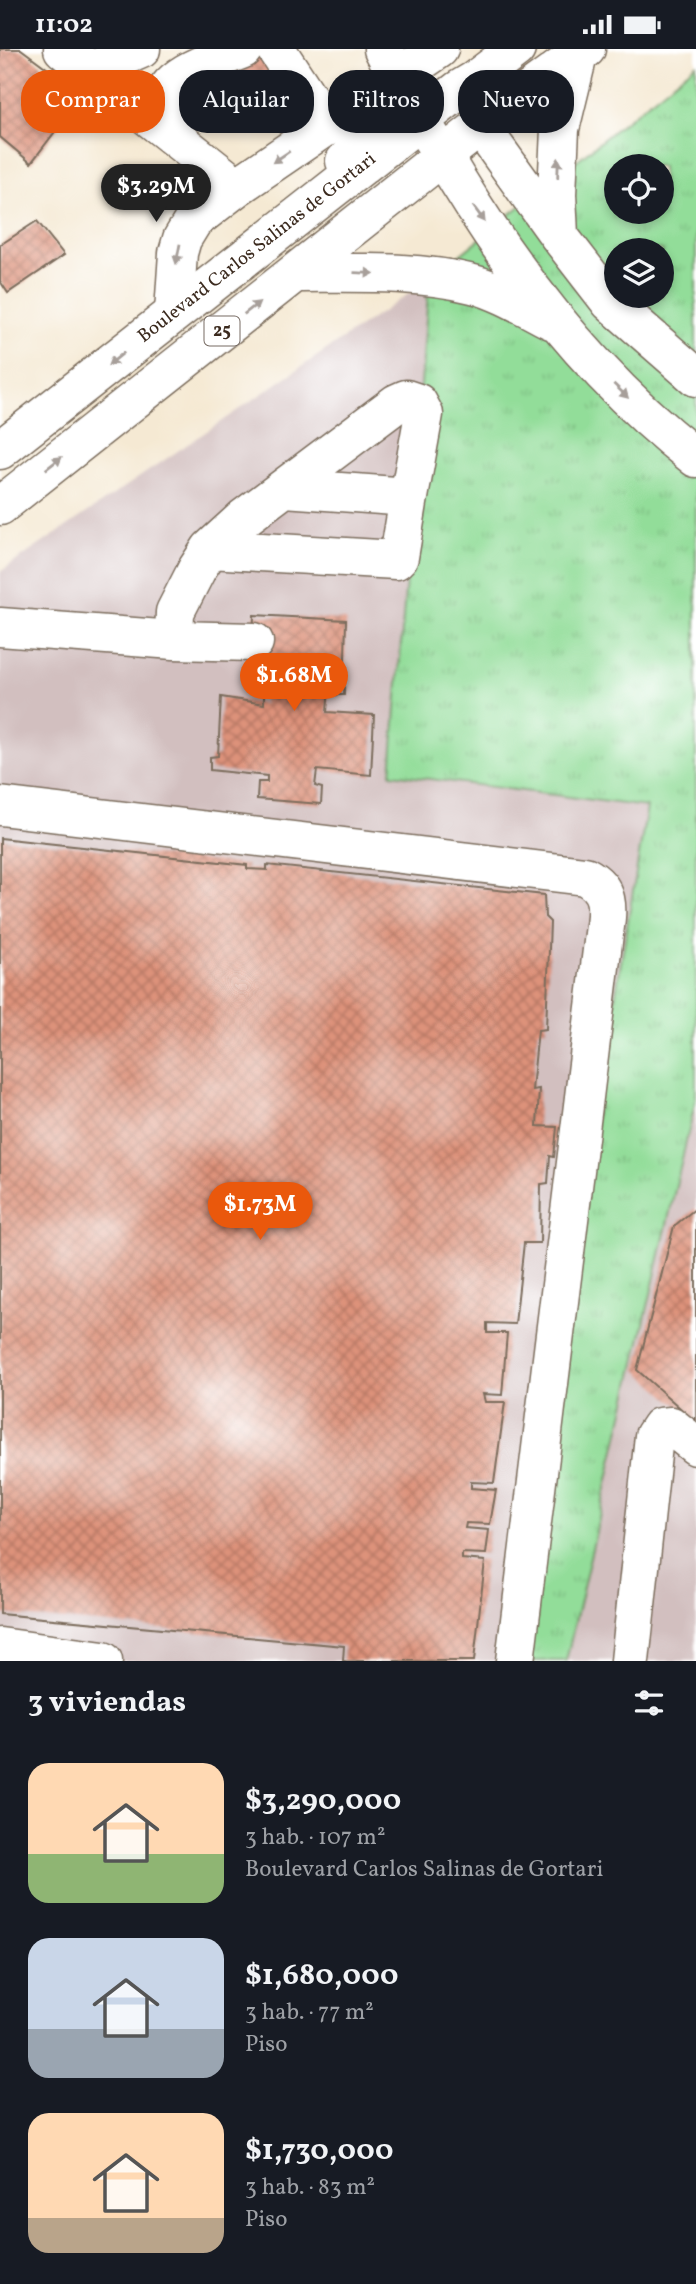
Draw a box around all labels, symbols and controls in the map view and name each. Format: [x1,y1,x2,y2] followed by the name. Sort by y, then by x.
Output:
[35,7,93,43] text: 11:02
[21,70,165,133] chip: Comprar
[179,70,314,133] chip: Alquilar
[328,70,444,133] chip: Filtros
[458,70,574,133] chip: Nuevo
[132,146,382,349] street label: Boulevard Carlos Salinas de Gortari
[271,151,290,164] one-way arrow
[604,154,674,308] map controls
[604,154,674,224] button: locate
[552,157,564,179] one-way arrow
[99,165,213,224] pin: $3.29M
[117,171,195,203] text: $3.29M
[471,205,485,223] one-way arrow
[604,238,674,308] button: layers
[173,243,184,265] one-way arrow
[353,268,375,279] one-way arrow
[242,300,260,315] one-way arrow
[204,317,240,345] road number: 25
[108,351,125,366] one-way arrow
[612,383,630,399] one-way arrow
[44,456,62,471] one-way arrow
[237,653,351,713] pin: $1.68M
[256,660,332,692] text: $1.68M
[203,1183,317,1242] pin: $1.73M
[224,1189,296,1221] text: $1.73M
[28,1682,186,1724] text: 3 viviendas
[630,1684,668,1722] icon: filters
[245,1780,401,1822] text: $3,290,000
[84,1791,168,1875] icon: home
[245,1822,385,1854] text: 3 hab. · 107 m²
[245,1854,603,1886] text: Boulevard Carlos Salinas de Gortari
[245,1955,398,1997] text: $1,680,000
[84,1966,168,2050] icon: home
[245,1997,374,2029] text: 3 hab. · 77 m²
[245,2029,287,2061] text: Piso
[245,2130,393,2172] text: $1,730,000
[84,2141,168,2225] icon: home
[245,2172,375,2204] text: 3 hab. · 83 m²
[245,2204,287,2236] text: Piso

